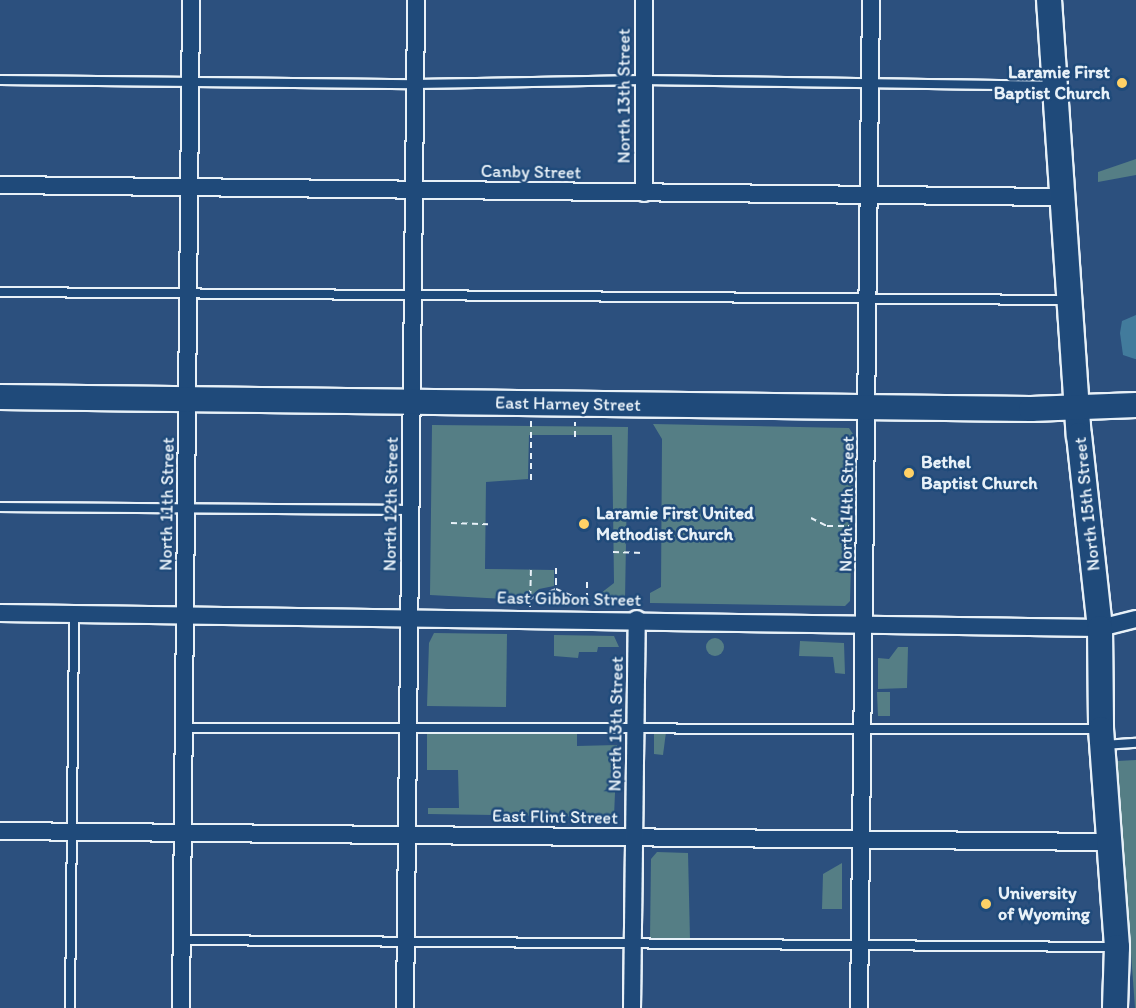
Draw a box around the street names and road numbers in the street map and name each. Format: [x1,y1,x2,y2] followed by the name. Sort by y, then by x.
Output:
[613,29,635,163] street label: North 13th Street
[481,160,581,184] street label: Canby Street
[495,392,641,416] street label: East Harney Street
[835,436,859,572] street label: North 14th Street
[1069,436,1105,572] street label: North 15th Street
[155,437,179,571] street label: North 11th Street
[379,437,403,571] street label: North 12th Street
[496,587,642,611] street label: East Gibbon Street
[604,657,628,791] street label: North 13th Street
[492,805,618,829] street label: East Flint Street

